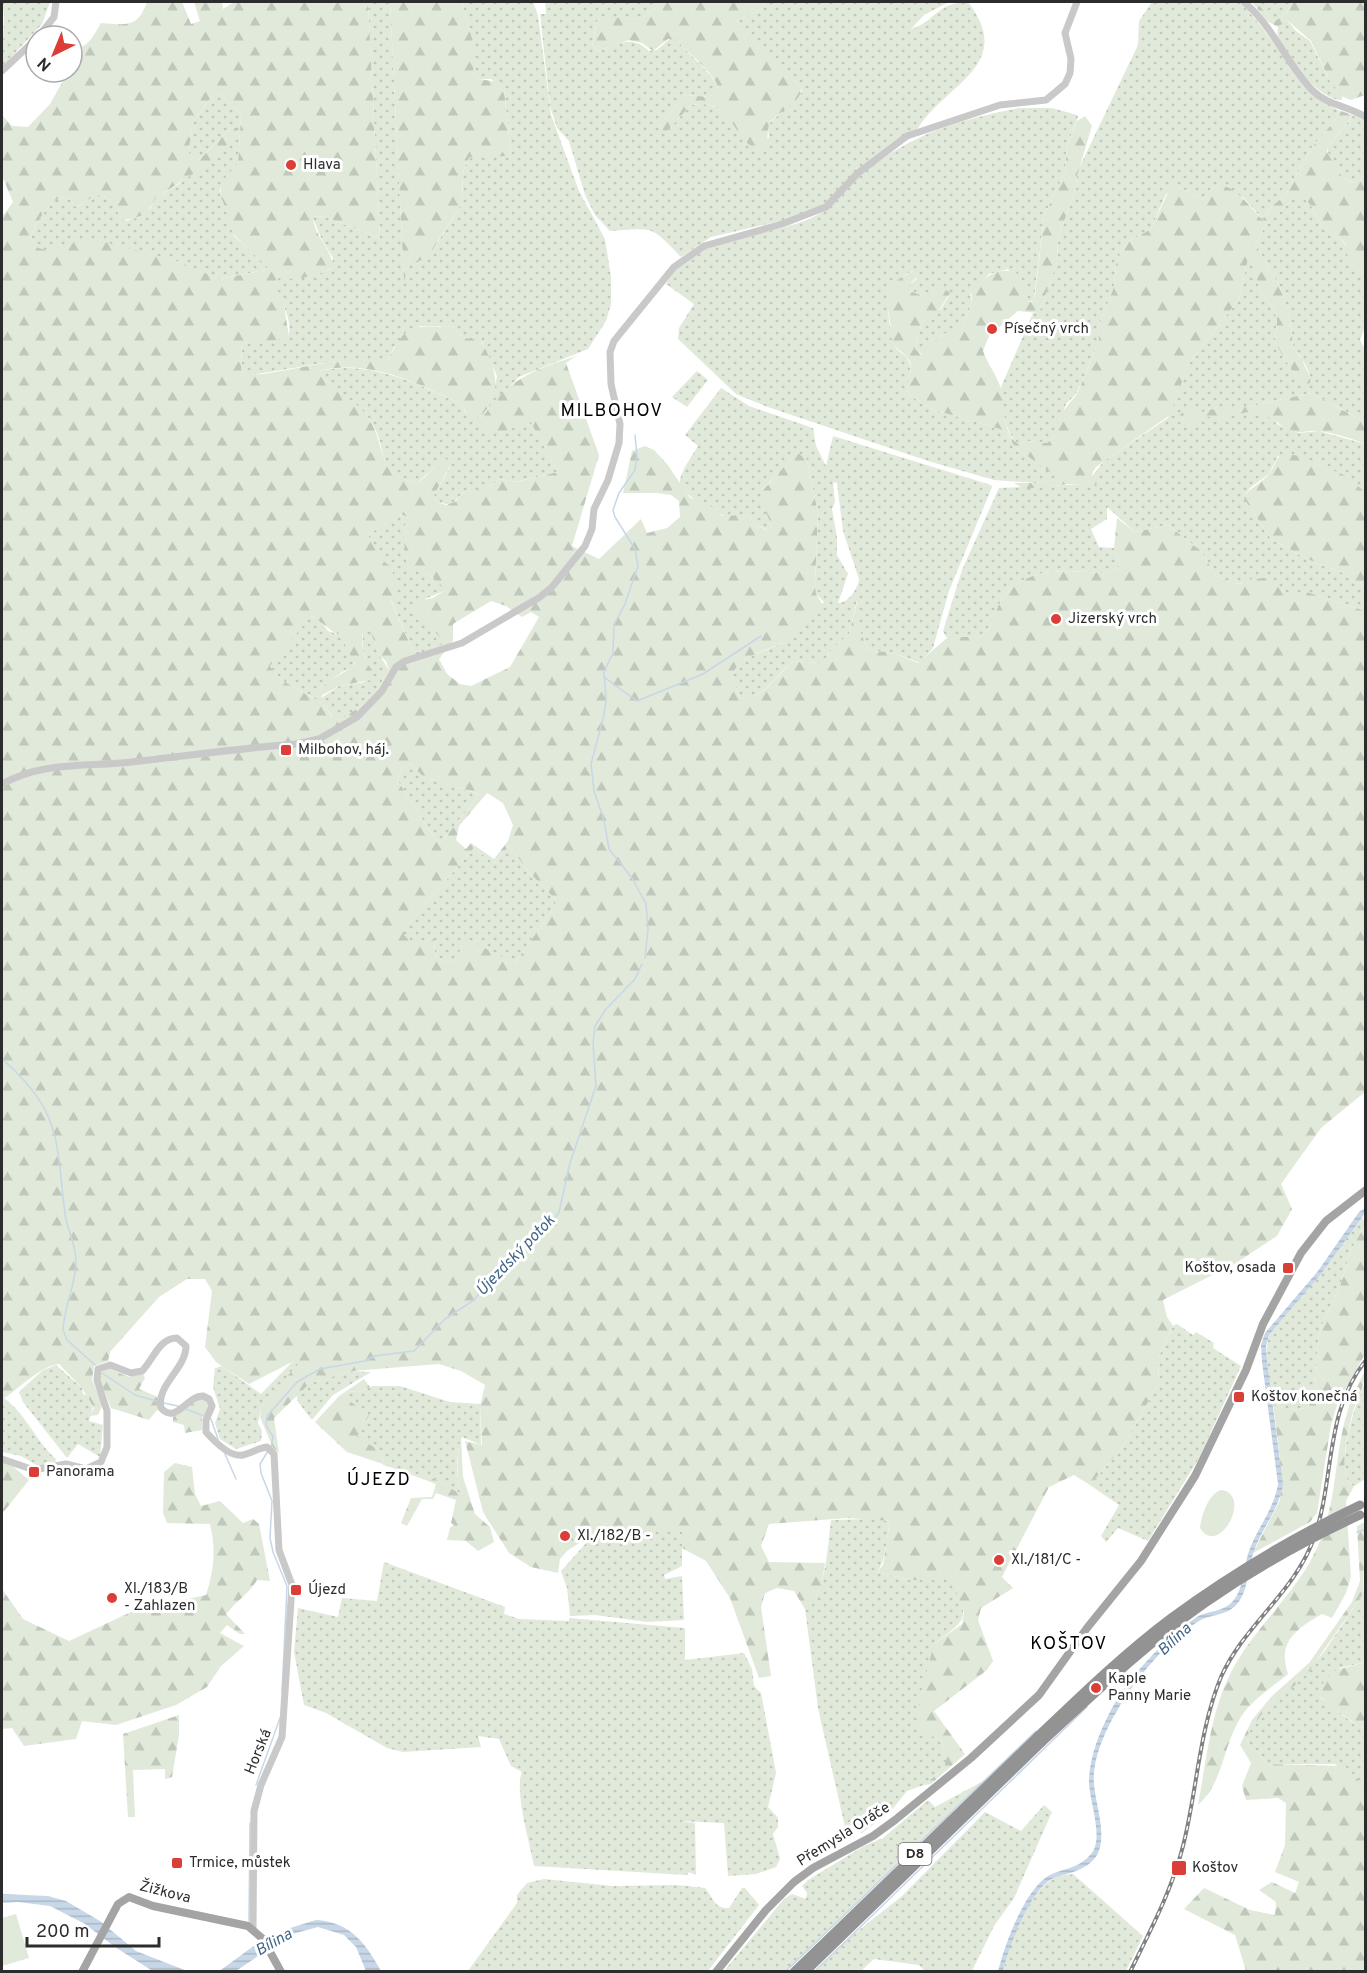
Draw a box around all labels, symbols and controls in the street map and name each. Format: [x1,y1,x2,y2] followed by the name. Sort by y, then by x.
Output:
[24,24,84,84] north arrow
[34,52,56,75] text: N
[303,156,341,175] place label: Hlava
[284,158,298,172] marker: Hlava
[1004,320,1089,339] place label: Písečný vrch
[985,322,999,336] marker: Písečný vrch
[561,400,663,423] district label: MILBOHOV
[1068,610,1157,629] place label: Jizerský vrch
[1049,612,1063,626] marker: Jizerský vrch
[298,741,389,760] place label: Milbohov, háj.
[279,743,293,757] marker: Milbohov, háj.
[471,1209,560,1301] water label: Újezdský potok
[1184,1259,1276,1278] place label: Koštov, osada
[1281,1261,1295,1275] marker: Koštov, osada
[1251,1388,1358,1407] place label: Koštov konečná
[1232,1390,1246,1404] marker: Koštov konečná
[46,1463,115,1482] place label: Panorama
[27,1465,41,1479] marker: Panorama
[347,1467,411,1492] district label: ÚJEZD
[577,1527,651,1546] place label: XI./182/B -
[558,1529,572,1543] marker: XI./182/B -
[1011,1551,1081,1570] place label: XI./181/C -
[992,1553,1006,1567] marker: XI./181/C -
[308,1579,346,1600] place label: Újezd
[124,1580,196,1616] place label: XI./183/B - Zahlazen
[289,1583,303,1597] marker: Újezd
[105,1591,119,1605] marker: XI./183/B - Zahlazen
[1154,1619,1197,1661] water label: Bílina
[1030,1631,1108,1656] district label: KOŠTOV
[1108,1670,1191,1706] place label: Kaple Panny Marie
[1089,1681,1103,1695] marker: Kaple Panny Marie
[241,1726,277,1778] street label: Horská
[794,1799,894,1871] street label: Přemysla Oráče
[898,1843,932,1865] road number: D8
[189,1854,291,1873] place label: Trmice, můstek
[170,1856,184,1870] marker: Trmice, můstek
[1170,1859,1188,1877] marker: Koštov
[1192,1859,1238,1878] place label: Koštov
[137,1876,193,1909] street label: Žižkova
[27,1910,159,1948] scale bar
[36,1921,89,1944] text: 200 m
[252,1924,297,1961] water label: Bílina

